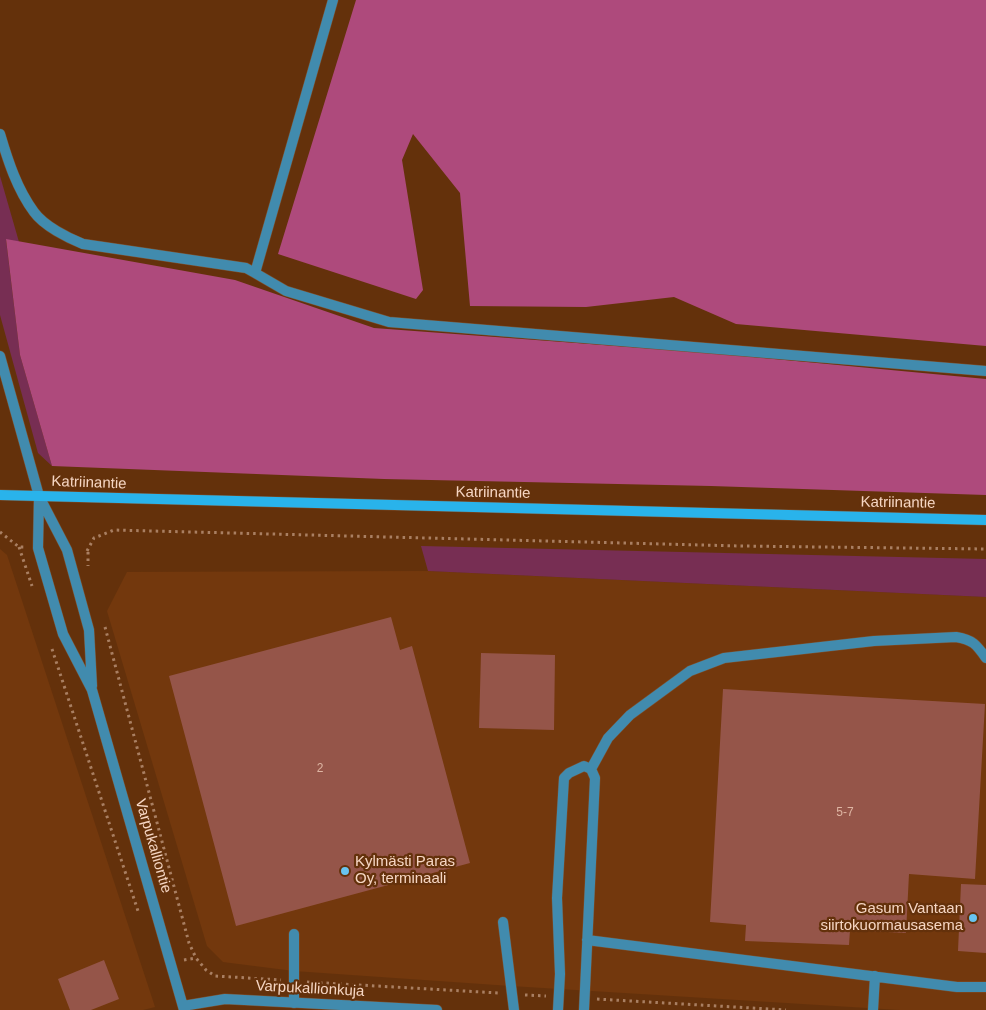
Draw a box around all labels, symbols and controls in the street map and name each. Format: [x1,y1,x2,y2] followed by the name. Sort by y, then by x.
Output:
[51,473,127,493] street label: Katriinantie
[455,483,531,503] street label: Katriinantie
[860,493,936,513] street label: Katriinantie
[317,762,323,776] house number: 2
[131,797,175,895] street label: Varpukalliontie
[836,806,854,820] house number: 5-7
[355,853,455,888] place label: Kylmästi Paras Oy, terminaali
[339,865,351,877] marker: Kylmästi Paras Oy, terminaali
[820,900,963,935] place label: Gasum Vantaan siirtokuormausasema
[967,912,979,924] marker: Gasum Vantaan siirtokuormausasema
[255,977,365,1001] street label: Varpukallionkuja

